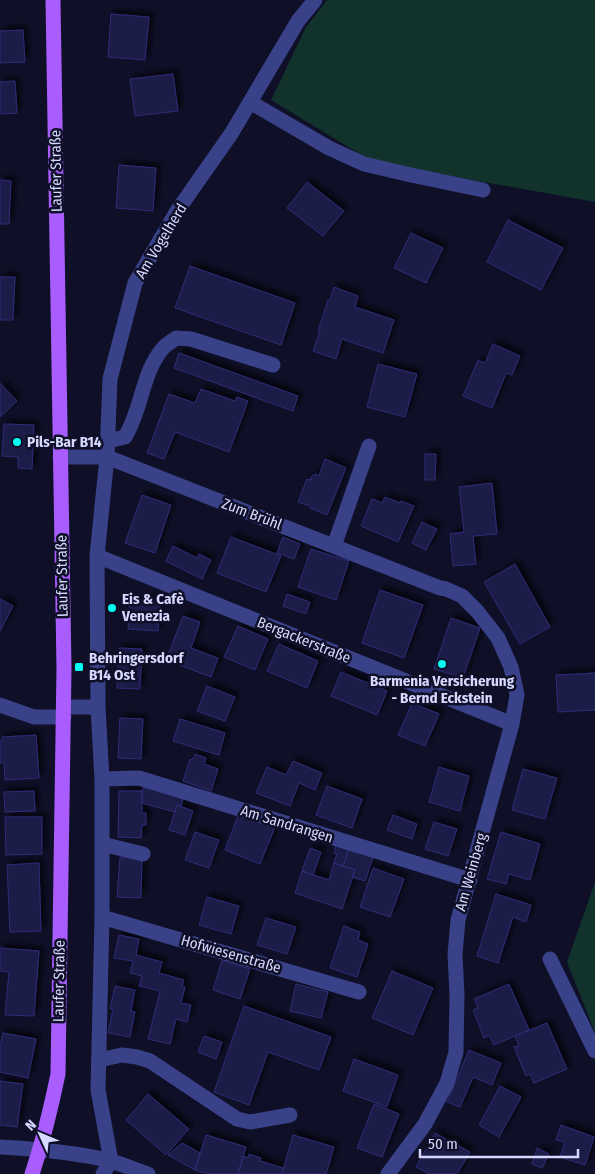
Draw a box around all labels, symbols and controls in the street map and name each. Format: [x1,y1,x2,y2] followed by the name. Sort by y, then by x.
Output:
[46,130,66,212] street label: Laufer Straße
[132,200,190,282] street label: Am Vogelherd
[27,433,102,451] place label: Pils-Bar B14
[11,436,23,448] marker: Pils-Bar B14
[219,494,285,534] street label: Zum Brühl
[52,535,72,617] street label: Laufer Straße
[121,590,184,625] place label: Eis & Cafè Venezia
[106,602,118,614] marker: Eis & Cafè Venezia
[255,613,353,667] street label: Bergackerstraße
[89,649,184,684] place label: Behringersdorf B14 Ost
[436,658,448,670] marker: Barmenia Versicherung - Bernd Eckstein
[73,661,85,673] marker: Behringersdorf B14 Ost
[370,672,515,707] place label: Barmenia Versicherung - Bernd Eckstein
[239,801,335,847] street label: Am Sandrangen
[451,831,491,913] street label: Am Weinberg
[179,931,283,977] street label: Hofwiesenstraße
[49,940,69,1022] street label: Laufer Straße
[15,1109,65,1159] north arrow
[22,1116,40,1134] text: N
[420,1126,578,1158] scale bar
[428,1135,458,1153] text: 50 m

